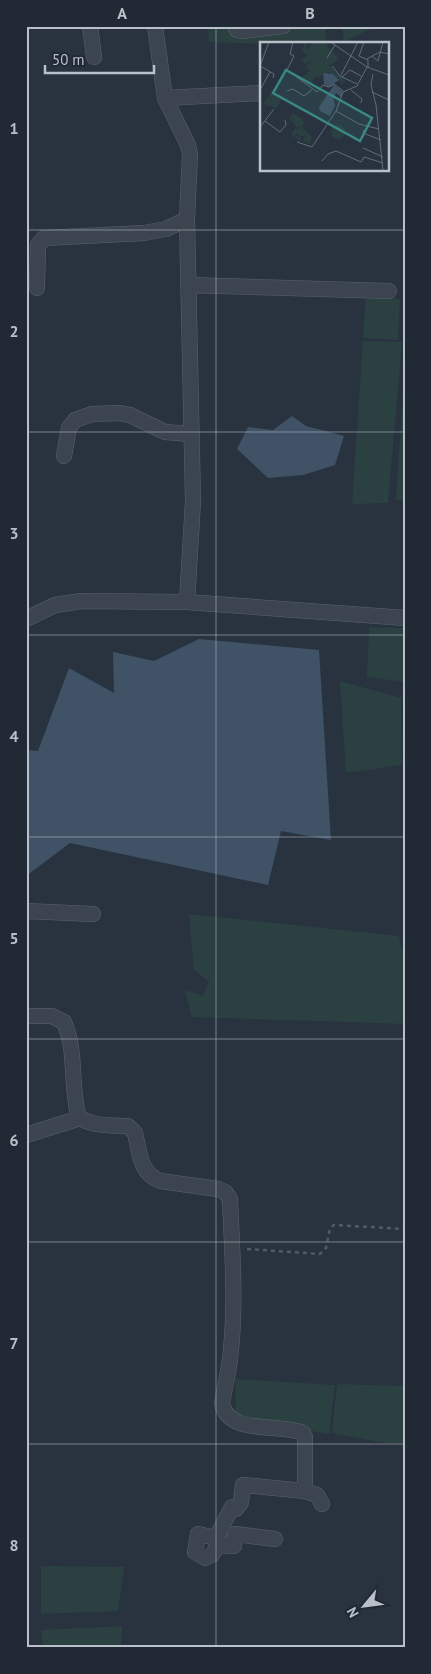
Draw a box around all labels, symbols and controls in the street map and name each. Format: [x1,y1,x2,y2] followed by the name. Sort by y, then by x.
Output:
[117,3,127,23] text: A
[305,3,315,23] text: B
[45,42,154,74] scale bar
[260,42,388,171] inset map
[52,50,85,69] text: 50 m
[9,118,19,138] text: 1
[9,321,19,341] text: 2
[9,523,19,543] text: 3
[9,726,19,746] text: 4
[9,928,19,948] text: 5
[9,1130,19,1150] text: 6
[9,1333,19,1353] text: 7
[9,1535,19,1555] text: 8
[338,1582,388,1632] north arrow
[343,1604,363,1621] text: N

